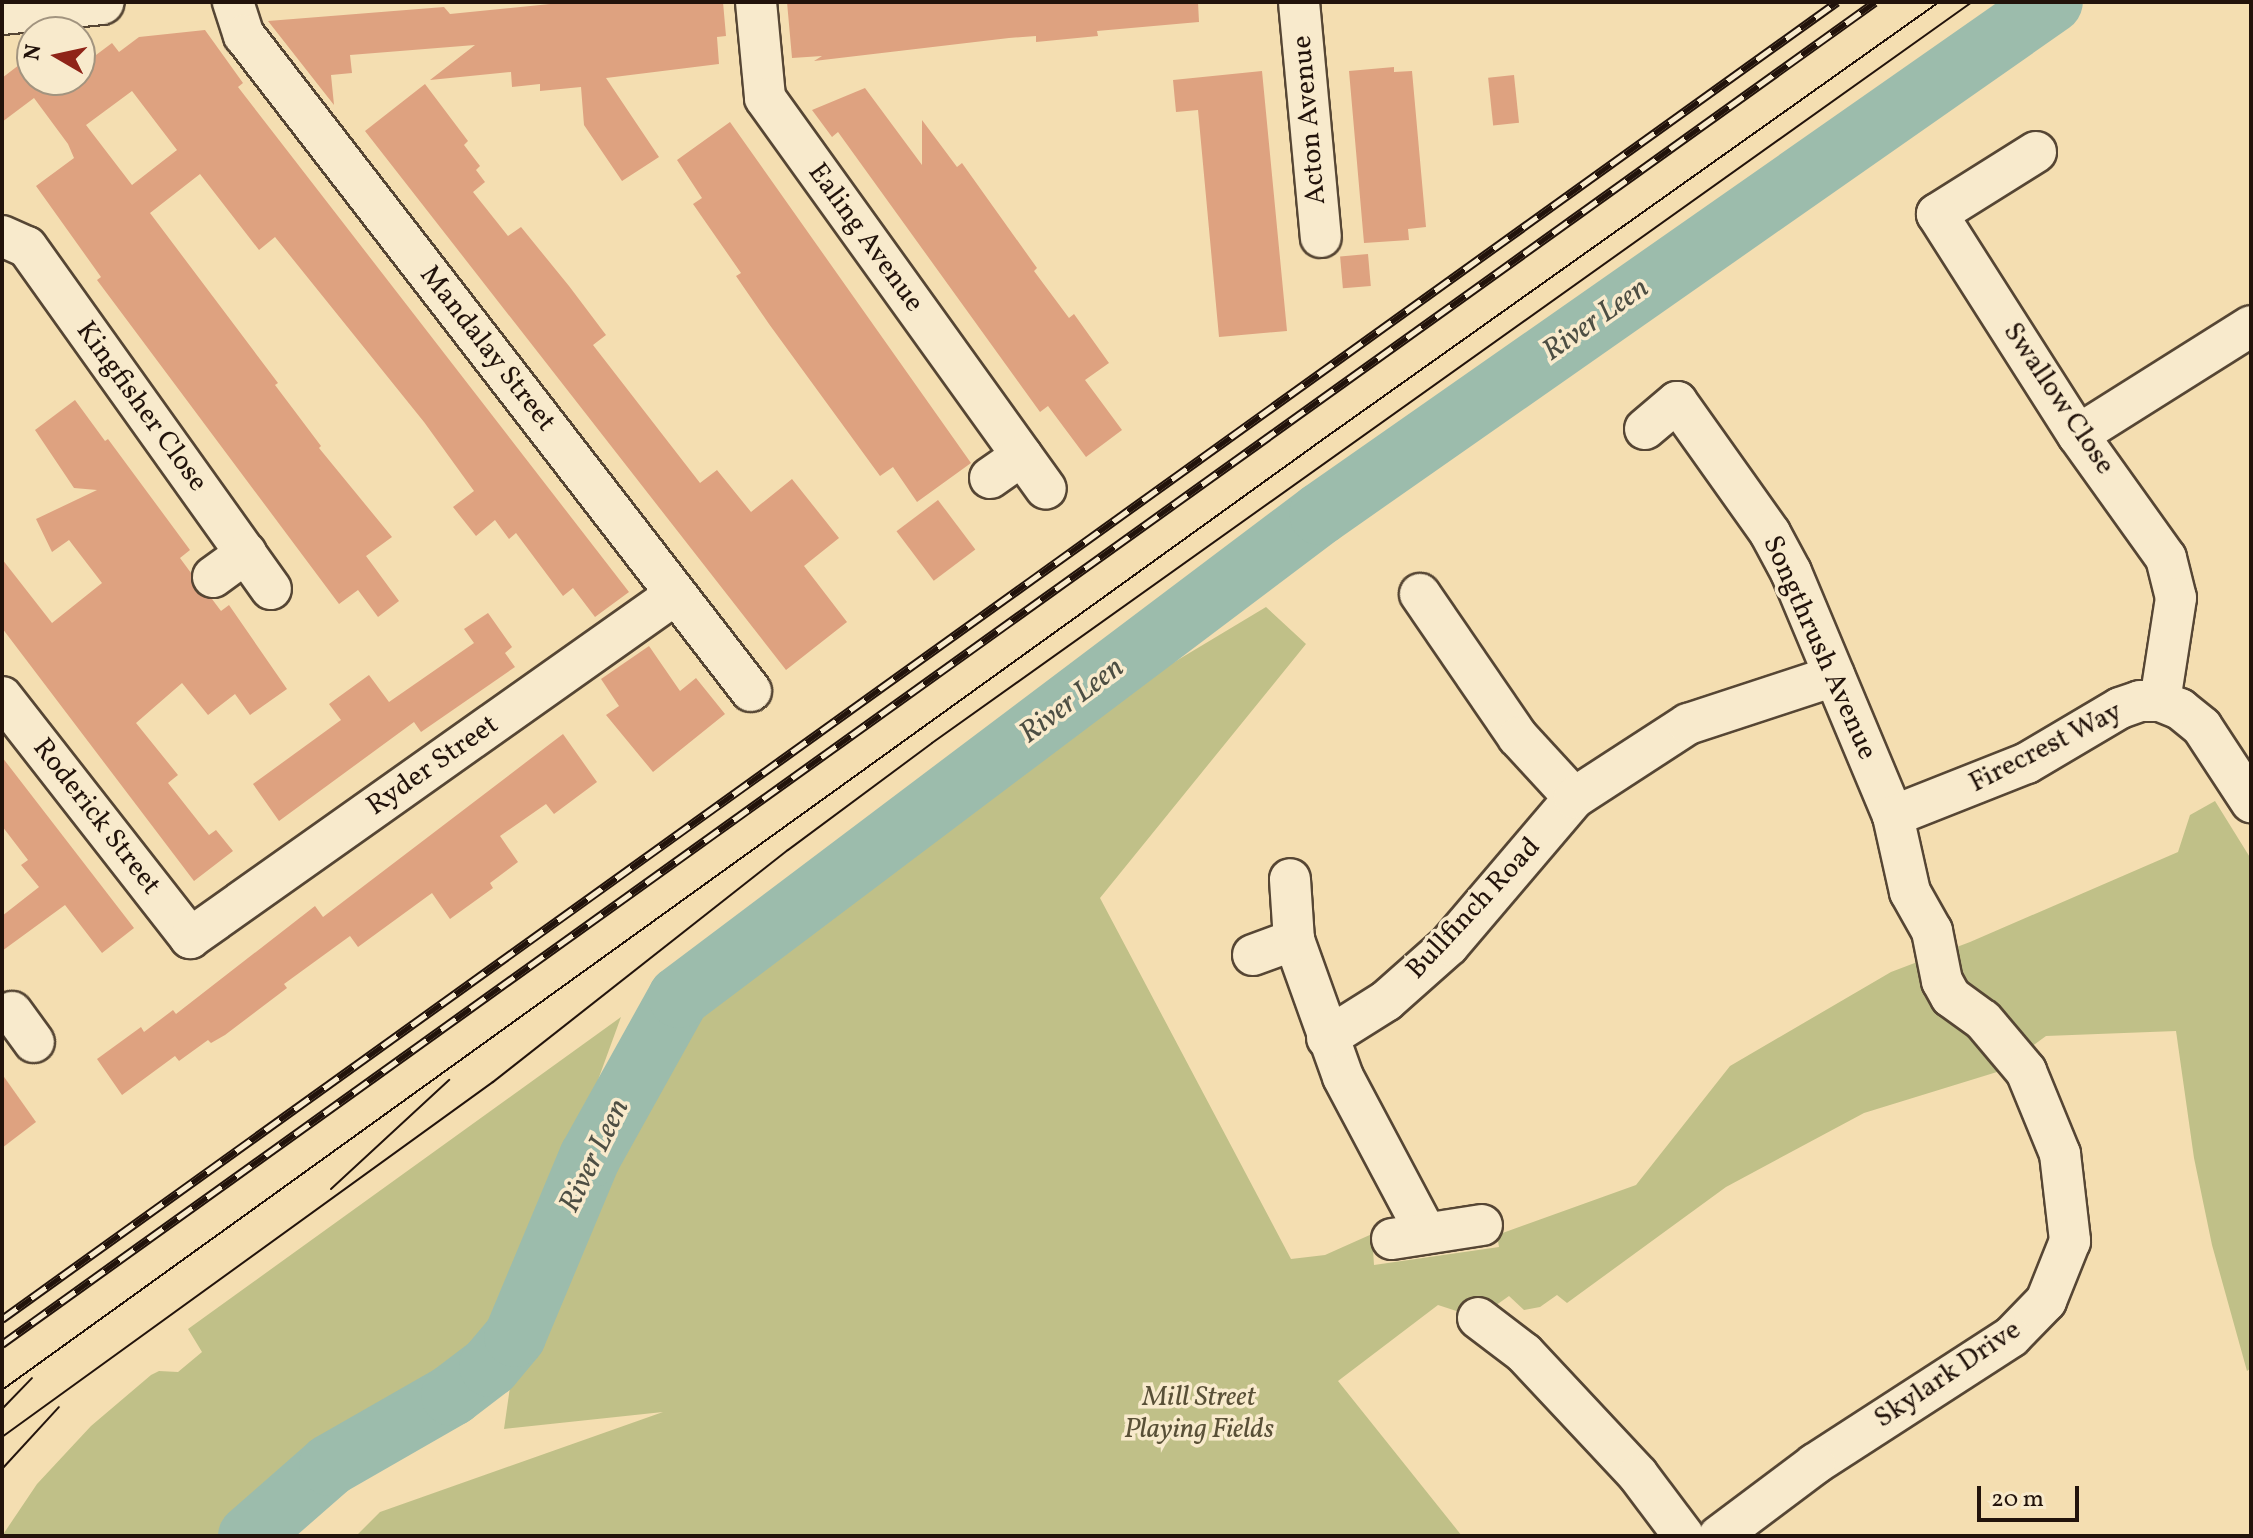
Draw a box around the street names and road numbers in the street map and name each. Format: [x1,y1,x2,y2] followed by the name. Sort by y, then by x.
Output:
[1286,34,1334,206] street label: Acton Avenue
[800,157,930,319] street label: Ealing Avenue
[412,259,562,439] street label: Mandalay Street
[68,315,214,499] street label: Kingfisher Close
[1995,316,2121,482] street label: Swallow Close
[1755,531,1883,765] street label: Songthrush Avenue
[1964,695,2128,801] street label: Firecrest Way
[361,708,505,824] street label: Ryder Street
[25,732,167,902] street label: Roderick Street
[1400,831,1548,987] street label: Bullfinch Road
[1868,1314,2028,1436] street label: Skylark Drive

